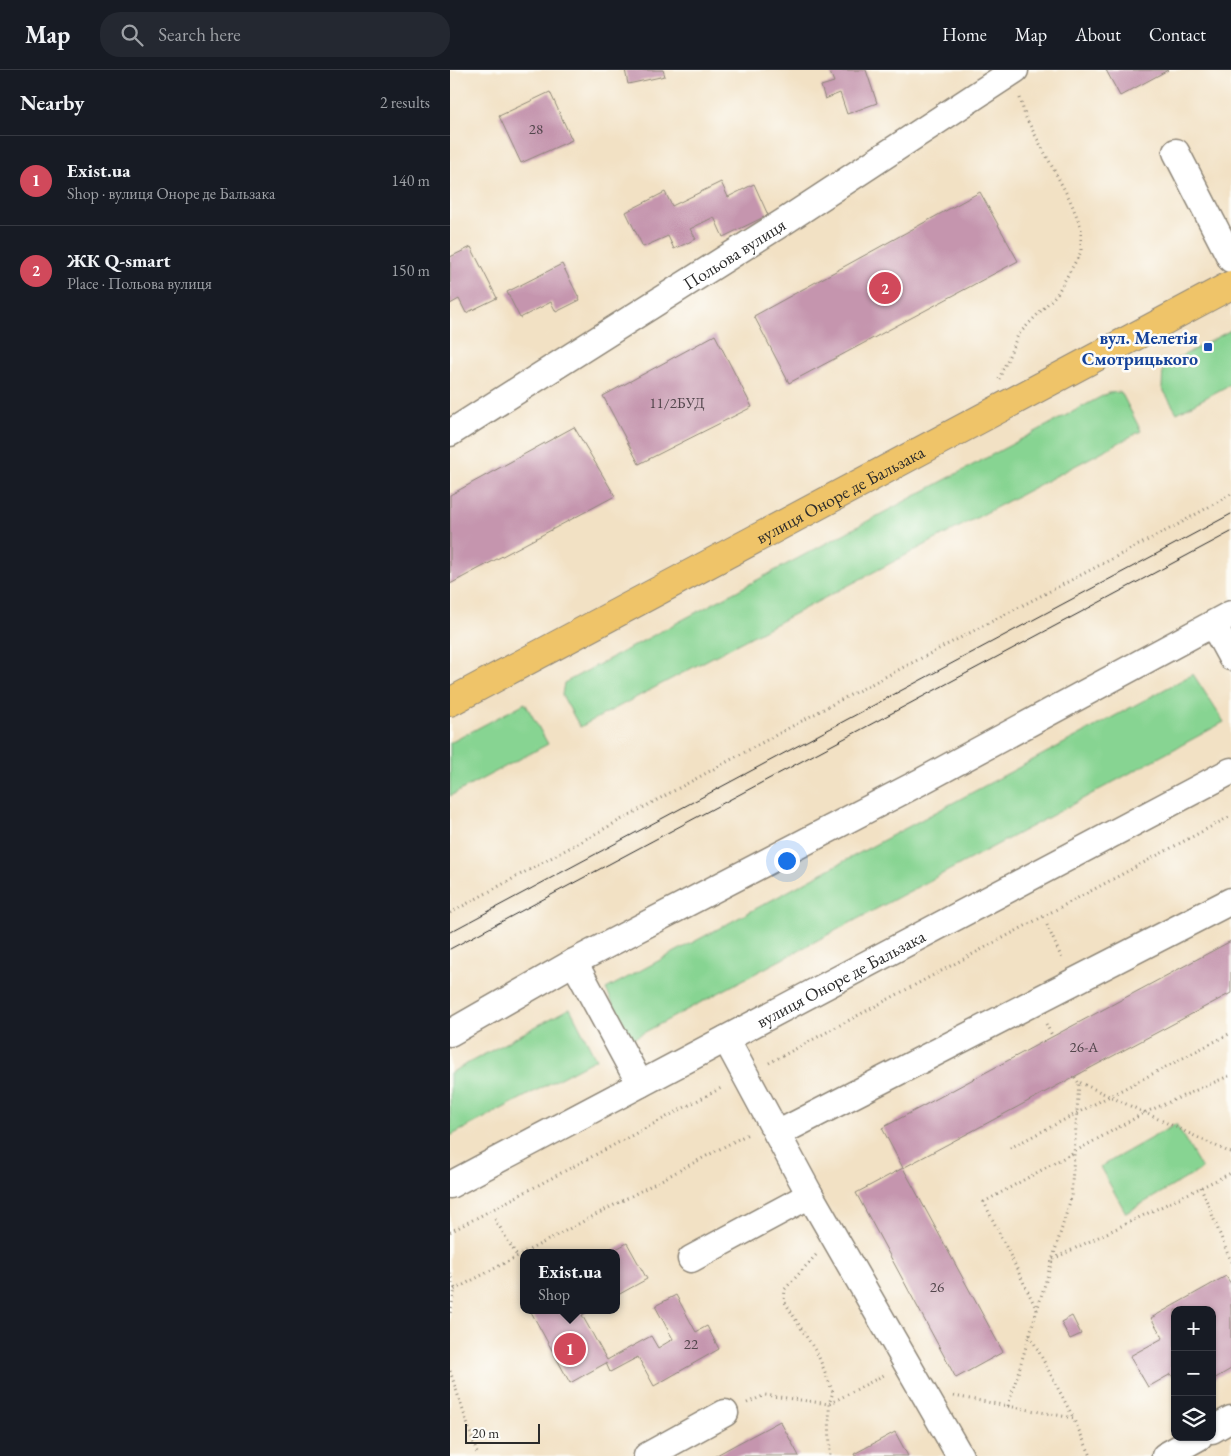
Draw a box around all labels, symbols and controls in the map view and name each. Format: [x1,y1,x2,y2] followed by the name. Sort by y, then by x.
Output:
[100,12,450,57] search box
[25,19,70,50] text: Map
[118,21,146,49] icon: search
[158,22,241,47] text: Search here
[942,23,987,46] text: Home
[1015,23,1047,46] text: Map
[1075,23,1121,46] text: About
[1149,23,1206,46] text: Contact
[20,89,84,116] text: Nearby
[380,92,430,113] text: 2 results
[529,119,543,138] house number: 28
[67,158,131,183] text: Exist.ua
[32,170,40,191] text: 1
[391,170,430,191] text: 140 m
[67,183,275,204] text: Shop · вулиця Оноре де Бальзака
[678,212,790,294] street label: Польова вулиця
[67,248,171,273] text: ЖК Q-smart
[32,260,40,281] text: 2
[391,260,430,281] text: 150 m
[869,269,901,307] pin: 2
[67,273,212,294] text: Place · Польова вулиця
[1082,326,1198,370] place label: вул. Мелетія Смотрицького
[1202,341,1214,353] marker: вул. Мелетія Смотрицького
[649,393,705,412] house number: 11/2БУД
[752,439,929,548] street label: вулиця Оноре де Бальзака
[774,848,800,874] your location
[752,923,930,1032] street label: вулиця Оноре де Бальзака
[1070,1037,1099,1056] house number: 26-А
[520,1249,620,1314] popup
[538,1259,602,1284] text: Exist.ua
[930,1277,944,1296] house number: 26
[538,1284,570,1305] text: Shop
[1171,1306,1216,1441] map controls
[1171,1306,1216,1351] button: +
[554,1330,586,1368] pin: 1
[684,1334,699,1353] house number: 22
[1171,1351,1216,1396] button: −
[1171,1396,1216,1441] button: layers
[465,1421,540,1444] scale bar
[472,1424,499,1442] text: 20 m

